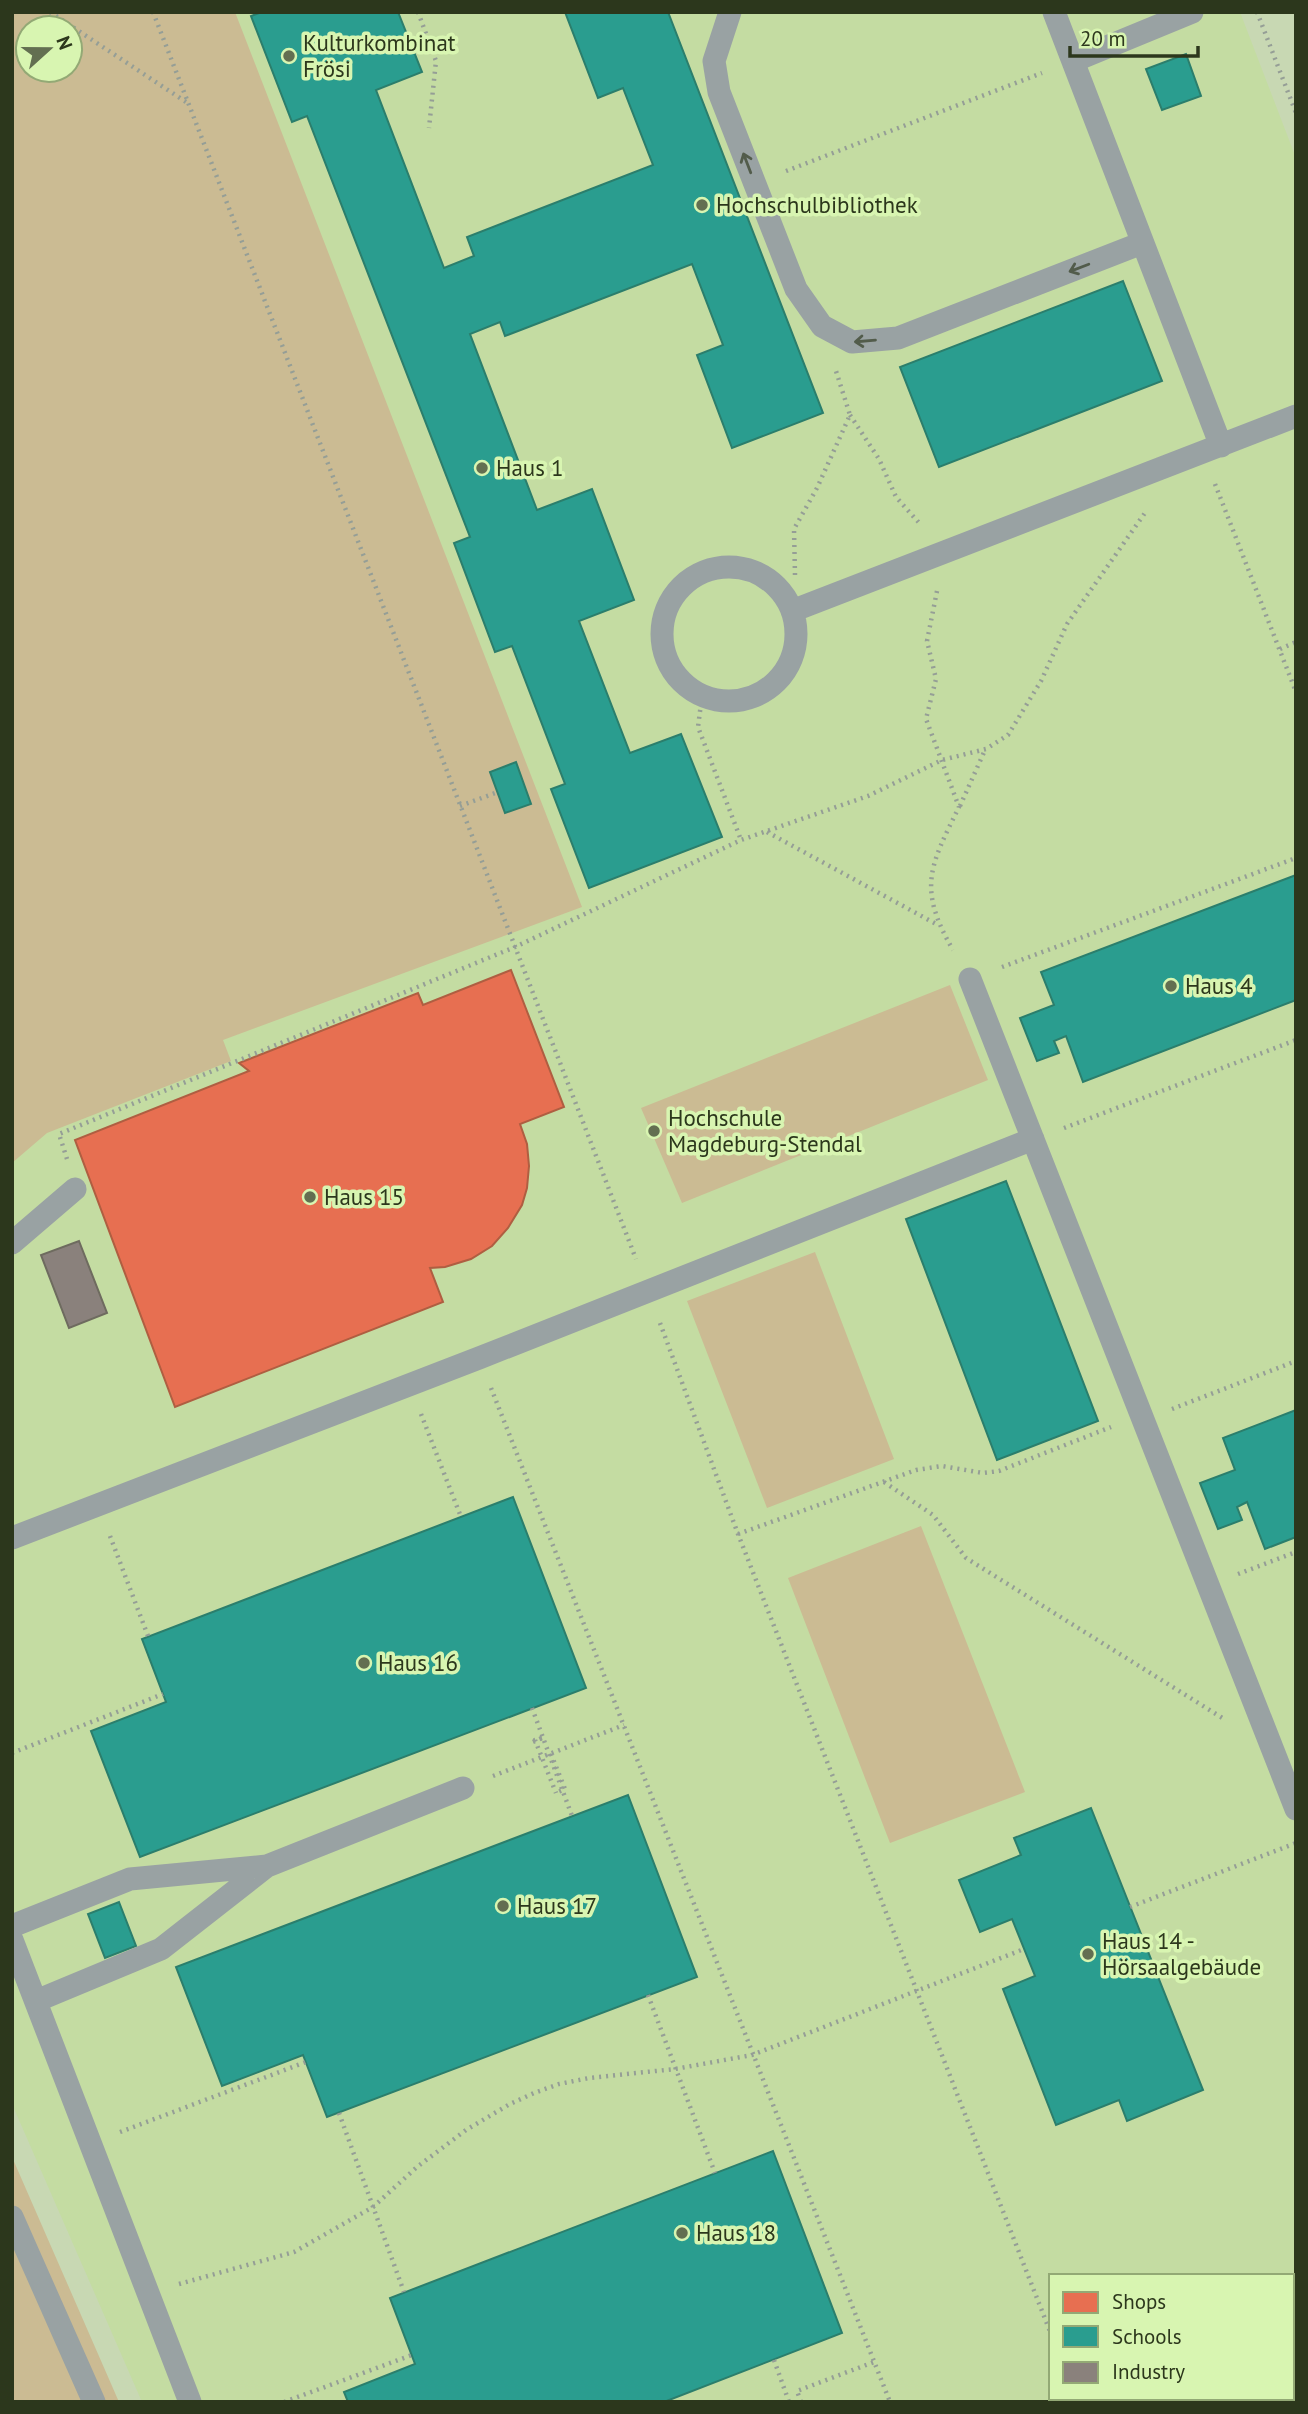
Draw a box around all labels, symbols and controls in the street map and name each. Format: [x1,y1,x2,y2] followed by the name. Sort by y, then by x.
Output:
[14,14,84,84] north arrow
[1070,14,1198,58] scale bar
[1080,25,1126,52] text: 20 m
[303,28,456,83] place label: Kulturkombinat Frösi
[51,33,78,53] text: N
[281,48,297,64] marker: Kulturkombinat Frösi
[739,153,752,174] one-way arrow
[716,190,918,219] place label: Hochschulbibliothek
[694,197,710,213] marker: Hochschulbibliothek
[1068,262,1090,275] one-way arrow
[854,335,877,348] one-way arrow
[496,453,564,482] place label: Haus 1
[474,460,490,476] marker: Haus 1
[1185,971,1253,1000] place label: Haus 4
[1163,978,1179,994] marker: Haus 4
[668,1103,862,1158] place label: Hochschule Magdeburg-Stendal
[646,1123,662,1139] marker: Hochschule Magdeburg-Stendal
[324,1182,404,1211] place label: Haus 15
[302,1189,318,1205] marker: Haus 15
[378,1648,458,1677] place label: Haus 16
[356,1655,372,1671] marker: Haus 16
[517,1891,597,1920] place label: Haus 17
[495,1898,511,1914] marker: Haus 17
[1102,1926,1261,1981] place label: Haus 14 - Hörsaalgebäude
[1080,1946,1096,1962] marker: Haus 14 - Hörsaalgebäude
[696,2218,776,2247] place label: Haus 18
[674,2225,690,2241] marker: Haus 18
[1049,2274,1294,2400] legend
[1112,2288,1166,2315] text: Shops
[1112,2323,1182,2350] text: Schools
[1112,2358,1185,2385] text: Industry

